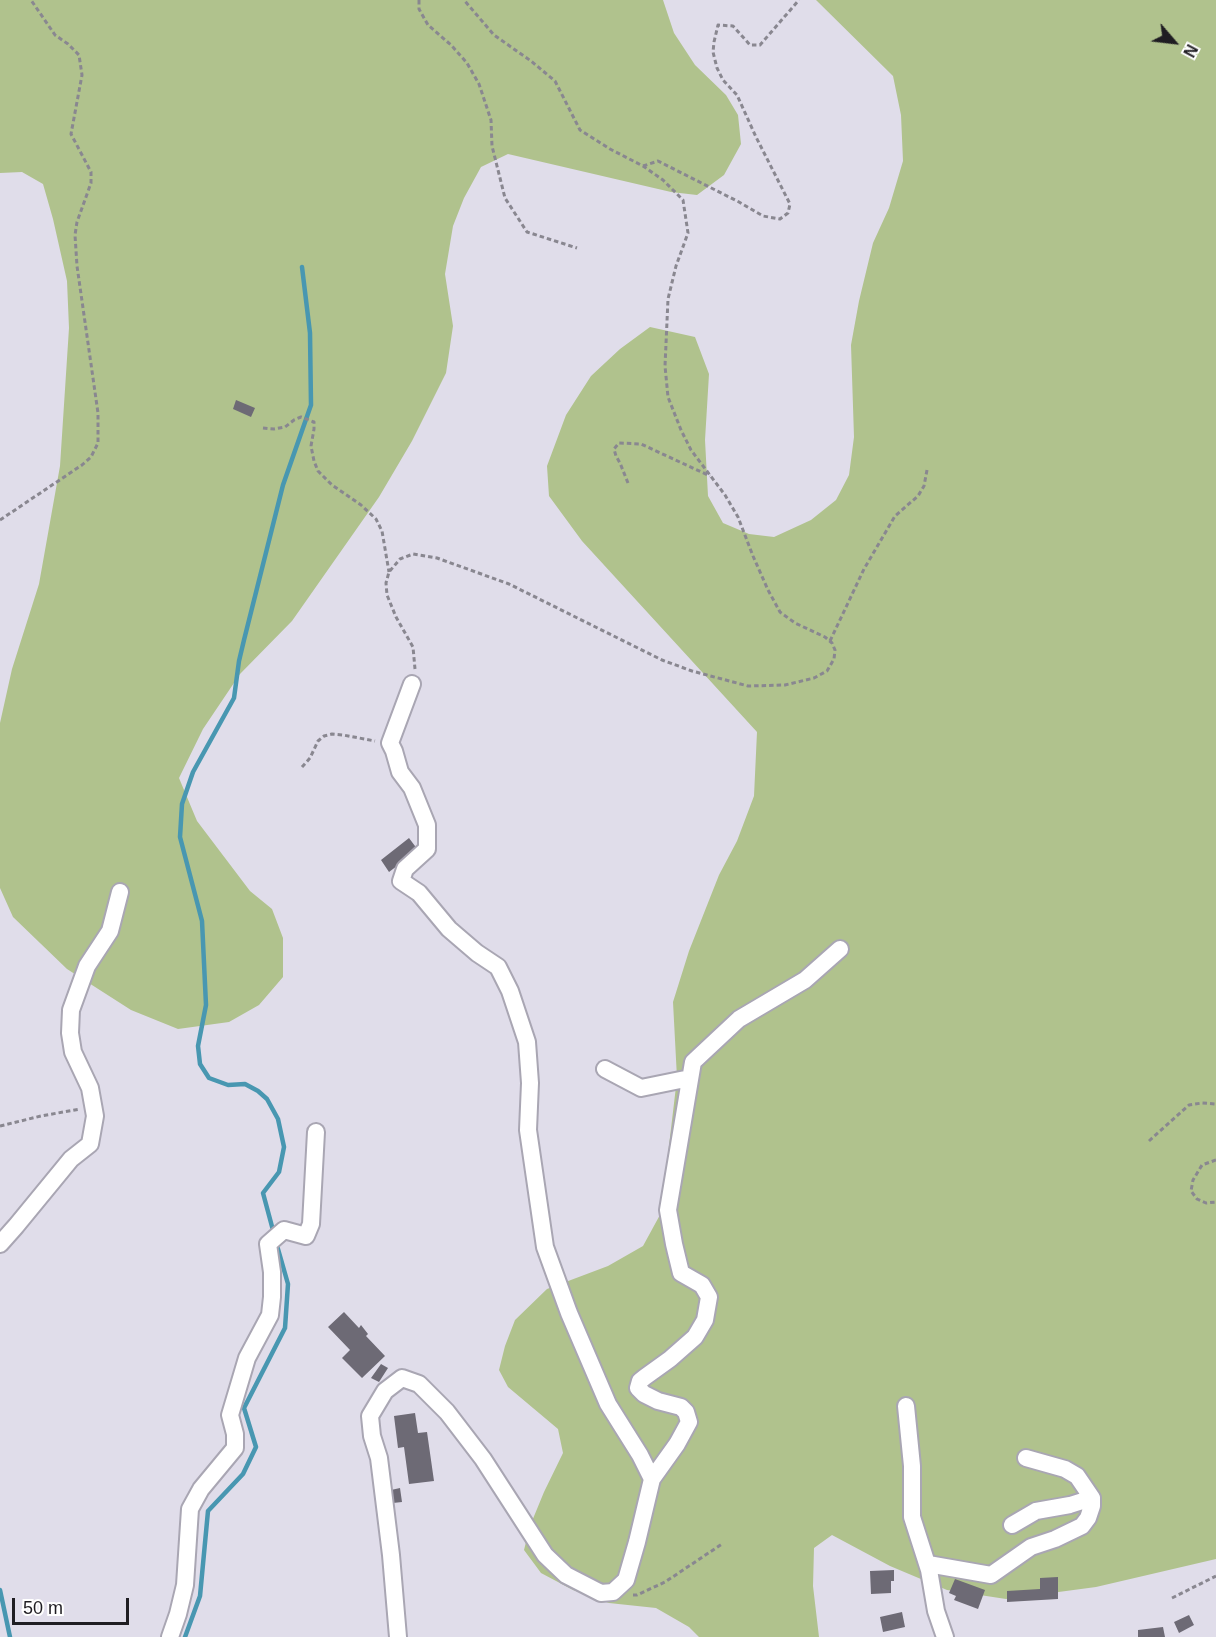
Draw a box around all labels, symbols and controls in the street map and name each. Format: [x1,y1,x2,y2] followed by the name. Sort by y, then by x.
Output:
[1144,12,1204,72] north arrow
[1180,42,1201,60] text: N
[15,1586,132,1624] scale bar
[23,1598,63,1618] text: 50 m

